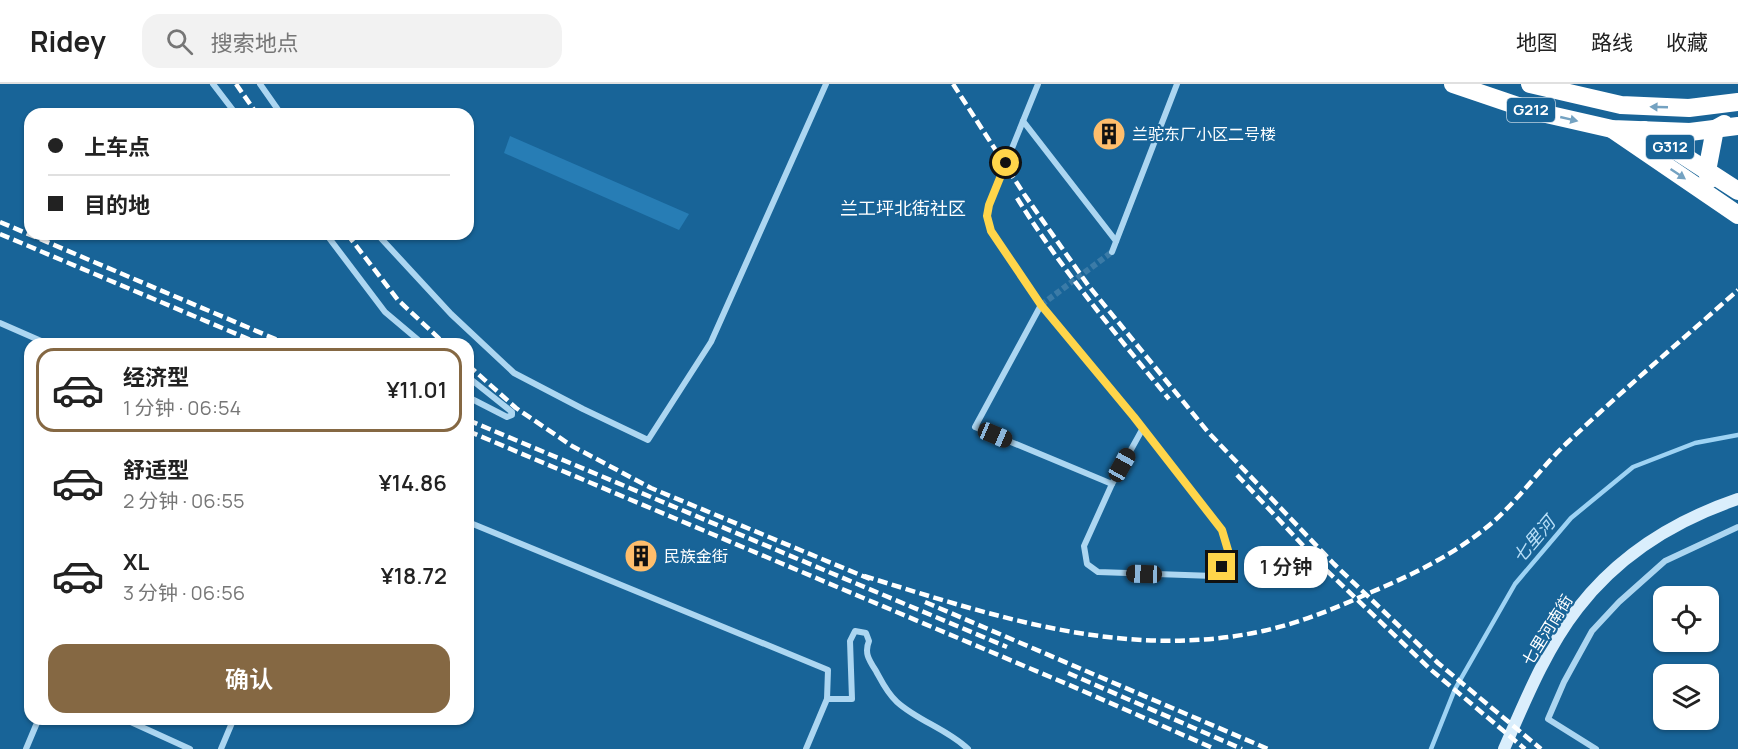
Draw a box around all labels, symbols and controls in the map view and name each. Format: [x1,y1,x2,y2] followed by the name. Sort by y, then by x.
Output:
[142,14,562,68] search box
[30,22,106,60] text: Ridey
[163,25,196,58] icon: search
[211,28,299,58] text: 搜索地点
[1516,28,1558,56] text: 地图
[1591,28,1633,56] text: 路线
[1666,28,1708,56] text: 收藏
[1507,98,1555,122] road number: G212
[1649,102,1668,111] one-way arrow
[1560,115,1579,124] one-way arrow
[1091,116,1127,152] building icon: 兰驼东厂小区二号楼
[1132,123,1276,145] place label: 兰驼东厂小区二号楼
[84,132,150,162] text: 上车点
[1646,135,1694,159] road number: G312
[992,149,1019,176] route start
[1669,168,1686,179] one-way arrow
[84,190,150,220] text: 目的地
[840,196,966,220] district label: 兰工坪北街社区
[123,362,189,392] text: 经济型
[51,363,105,417] icon: car
[387,375,447,405] text: ¥11.01
[123,394,241,421] text: 1 分钟 · 06:54
[975,420,1015,450] car
[1105,445,1139,485] car
[123,455,189,485] text: 舒适型
[51,456,105,510] icon: car
[379,468,447,498] text: ¥14.86
[123,487,245,514] text: 2 分钟 · 06:55
[1507,509,1562,568] water label: 七里河
[623,538,659,574] building icon: 民族金街
[664,545,728,567] place label: 民族金街
[1243,546,1327,588] callout: 1 分钟
[123,547,149,577] text: XL
[51,549,105,603] icon: car
[1208,553,1235,580] route end
[1260,553,1312,580] text: 1 分钟
[381,561,447,591] text: ¥18.72
[1126,564,1162,584] car
[123,579,245,606] text: 3 分钟 · 06:56
[1653,586,1719,730] map controls
[1653,586,1719,652] button: locate
[1516,590,1578,670] street label: 七里河南街
[48,644,450,713] button: 确认
[1653,664,1719,730] button: layers

